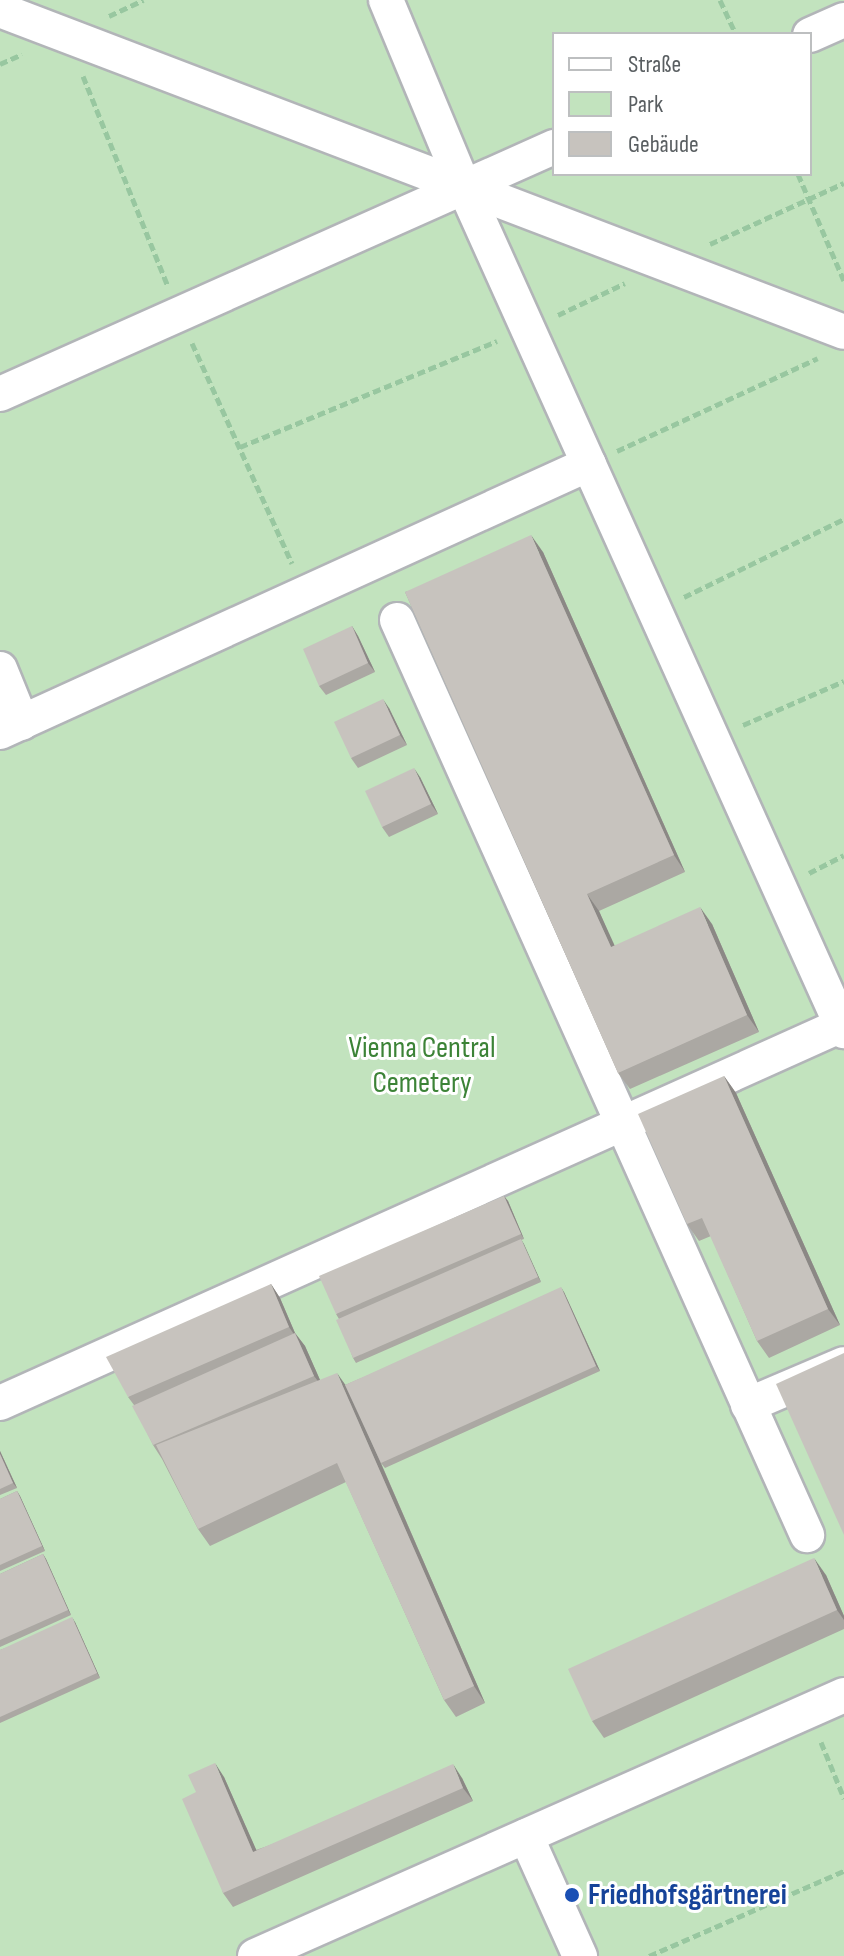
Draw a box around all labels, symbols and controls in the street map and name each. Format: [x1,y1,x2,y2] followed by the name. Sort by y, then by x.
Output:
[552,32,812,176] legend
[628,50,681,79] text: Straße
[628,90,663,119] text: Park
[628,130,699,159] text: Gebäude
[349,1030,495,1100] park label: Vienna Central Cemetery
[588,1877,787,1913] place label: Friedhofsgärtnerei
[563,1886,581,1904] marker: Friedhofsgärtnerei

